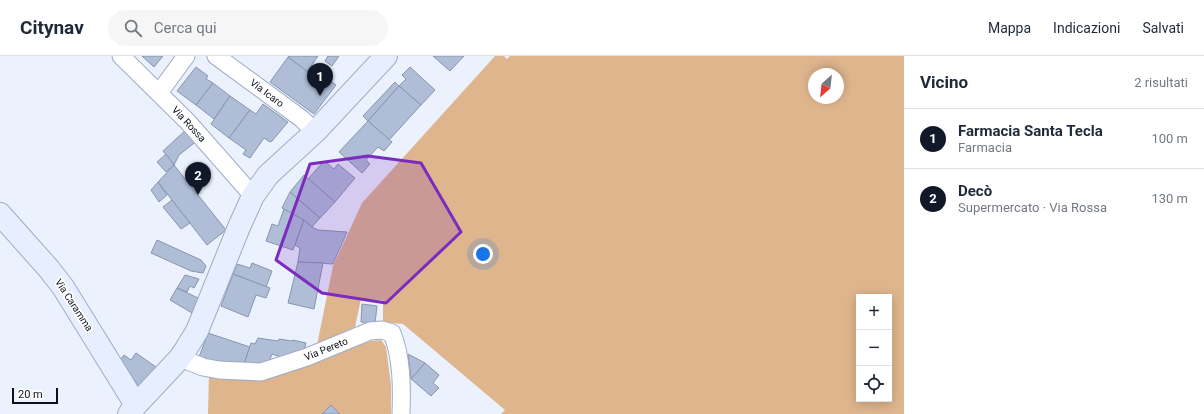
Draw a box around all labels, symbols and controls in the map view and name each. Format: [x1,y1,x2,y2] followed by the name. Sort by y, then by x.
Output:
[108,10,388,46] search box
[20,16,84,39] text: Citynav
[122,17,144,39] icon: search
[154,19,217,37] text: Cerca qui
[988,20,1031,36] text: Mappa
[1053,20,1120,36] text: Indicazioni
[1142,20,1184,36] text: Salvati
[307,63,333,96] pin: 1
[808,68,844,104] north arrow
[920,72,968,92] text: Vicino
[1134,75,1188,90] text: 2 risultati
[248,77,286,109] street label: Via Icaro
[170,104,208,144] street label: Via Rossa
[958,122,1103,140] text: Farmacia Santa Tecla
[929,131,937,146] text: 1
[1151,131,1188,146] text: 100 m
[958,140,1012,155] text: Farmacia
[185,162,211,195] pin: 2
[958,182,992,200] text: Decò
[929,191,937,206] text: 2
[1151,191,1188,206] text: 130 m
[958,200,1107,215] text: Supermercato · Via Rossa
[473,244,493,264] your location
[53,277,95,333] street label: Via Caramma
[856,294,892,402] map controls
[856,294,892,330] button: +
[856,330,892,366] button: −
[303,335,350,363] street label: Via Pereto
[856,366,892,402] button: locate
[12,386,58,405] scale bar
[18,388,43,401] text: 20 m

